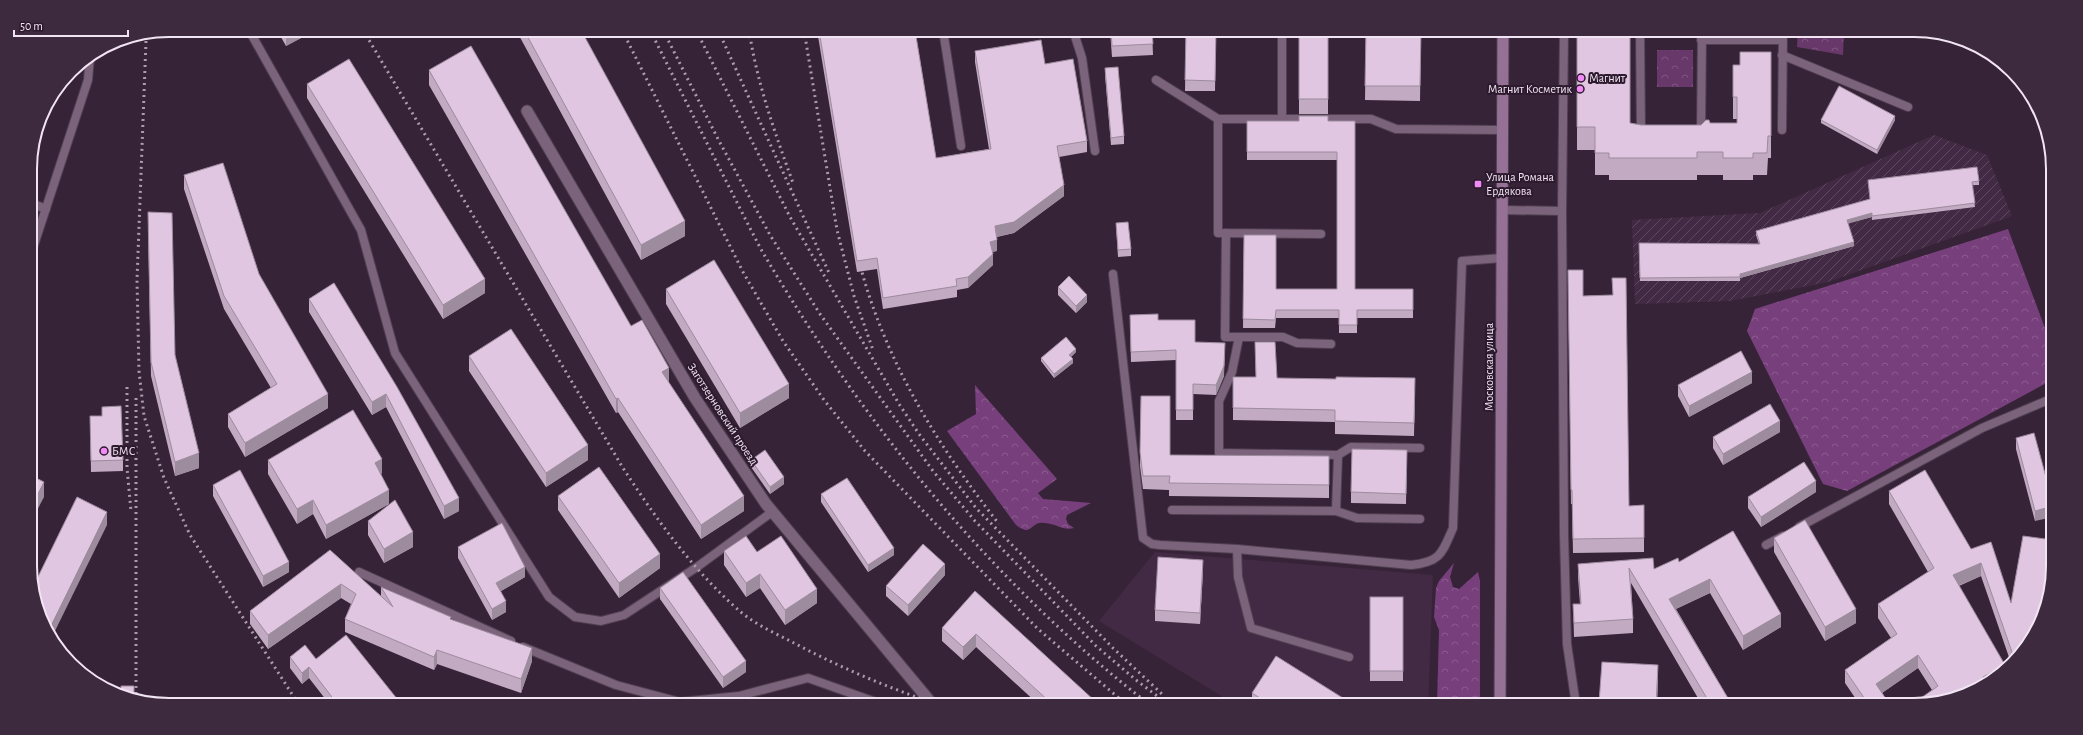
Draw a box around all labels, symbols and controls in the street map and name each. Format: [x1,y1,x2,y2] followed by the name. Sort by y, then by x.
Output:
[14,12,128,38] scale bar
[20,20,43,32] text: 50 m
[1589,72,1626,84] place label: Магнит
[1576,73,1586,83] marker: Магнит
[1488,83,1572,95] place label: Магнит Косметик
[1575,84,1585,94] marker: Магнит Косметик
[1486,171,1555,197] place label: Улица Романа Ердякова
[1473,179,1483,189] marker: Улица Романа Ердякова
[1483,322,1496,411] street label: Московская улица
[686,361,760,467] street label: Заготзерновский проезд
[112,445,136,457] place label: БМС
[99,446,109,456] marker: БМС

